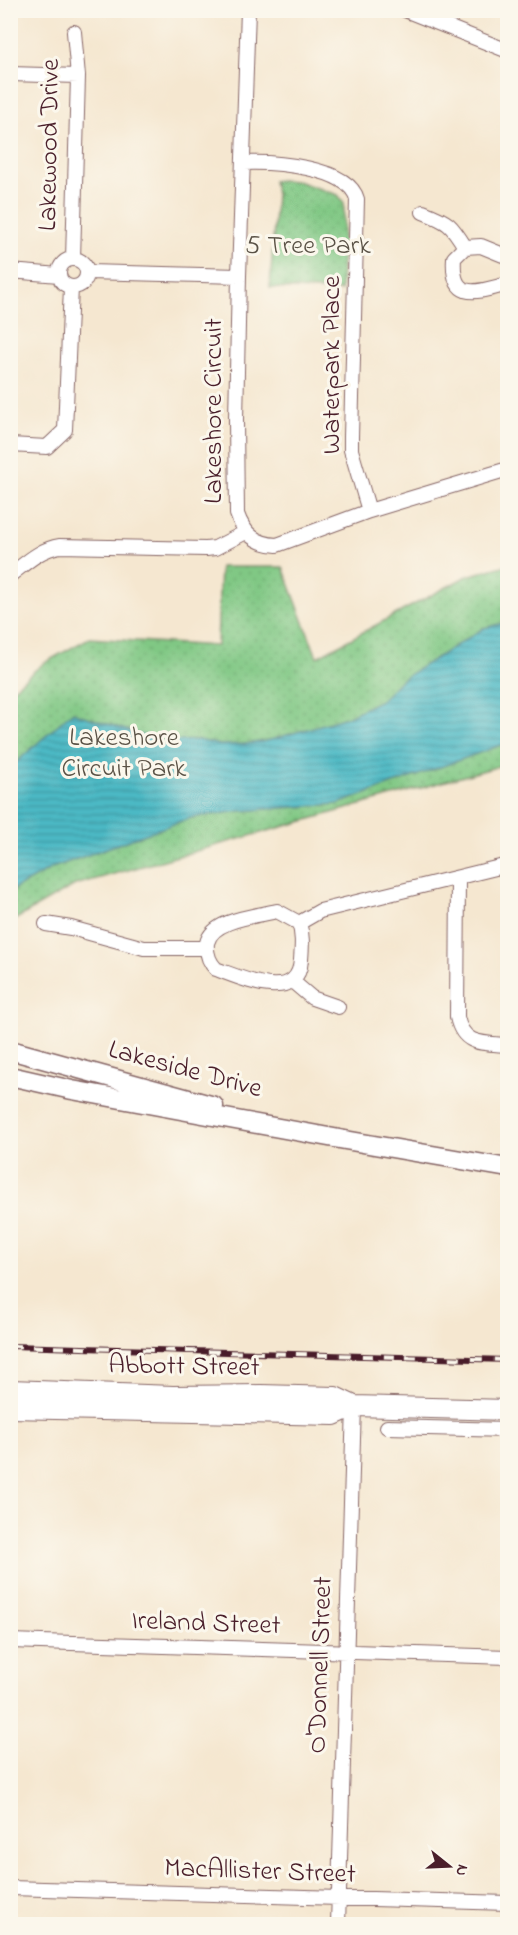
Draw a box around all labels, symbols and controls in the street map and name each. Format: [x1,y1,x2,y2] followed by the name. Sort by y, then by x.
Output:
[29,58,71,231] street label: Lakewood Drive
[245,227,371,266] park label: 5 Tree Park
[313,275,352,454] street label: Waterpark Place
[195,318,234,504] street label: Lakeshore Circuit
[62,719,187,789] park label: Lakeshore Circuit Park
[104,1031,267,1109] street label: Lakeside Drive
[108,1346,260,1388] street label: Abbott Street
[298,1576,344,1754] street label: O'Donnell Street
[131,1602,281,1646] street label: Ireland Street
[419,1836,479,1896] north arrow
[164,1849,356,1895] street label: MacAllister Street
[448,1861,474,1879] text: N

